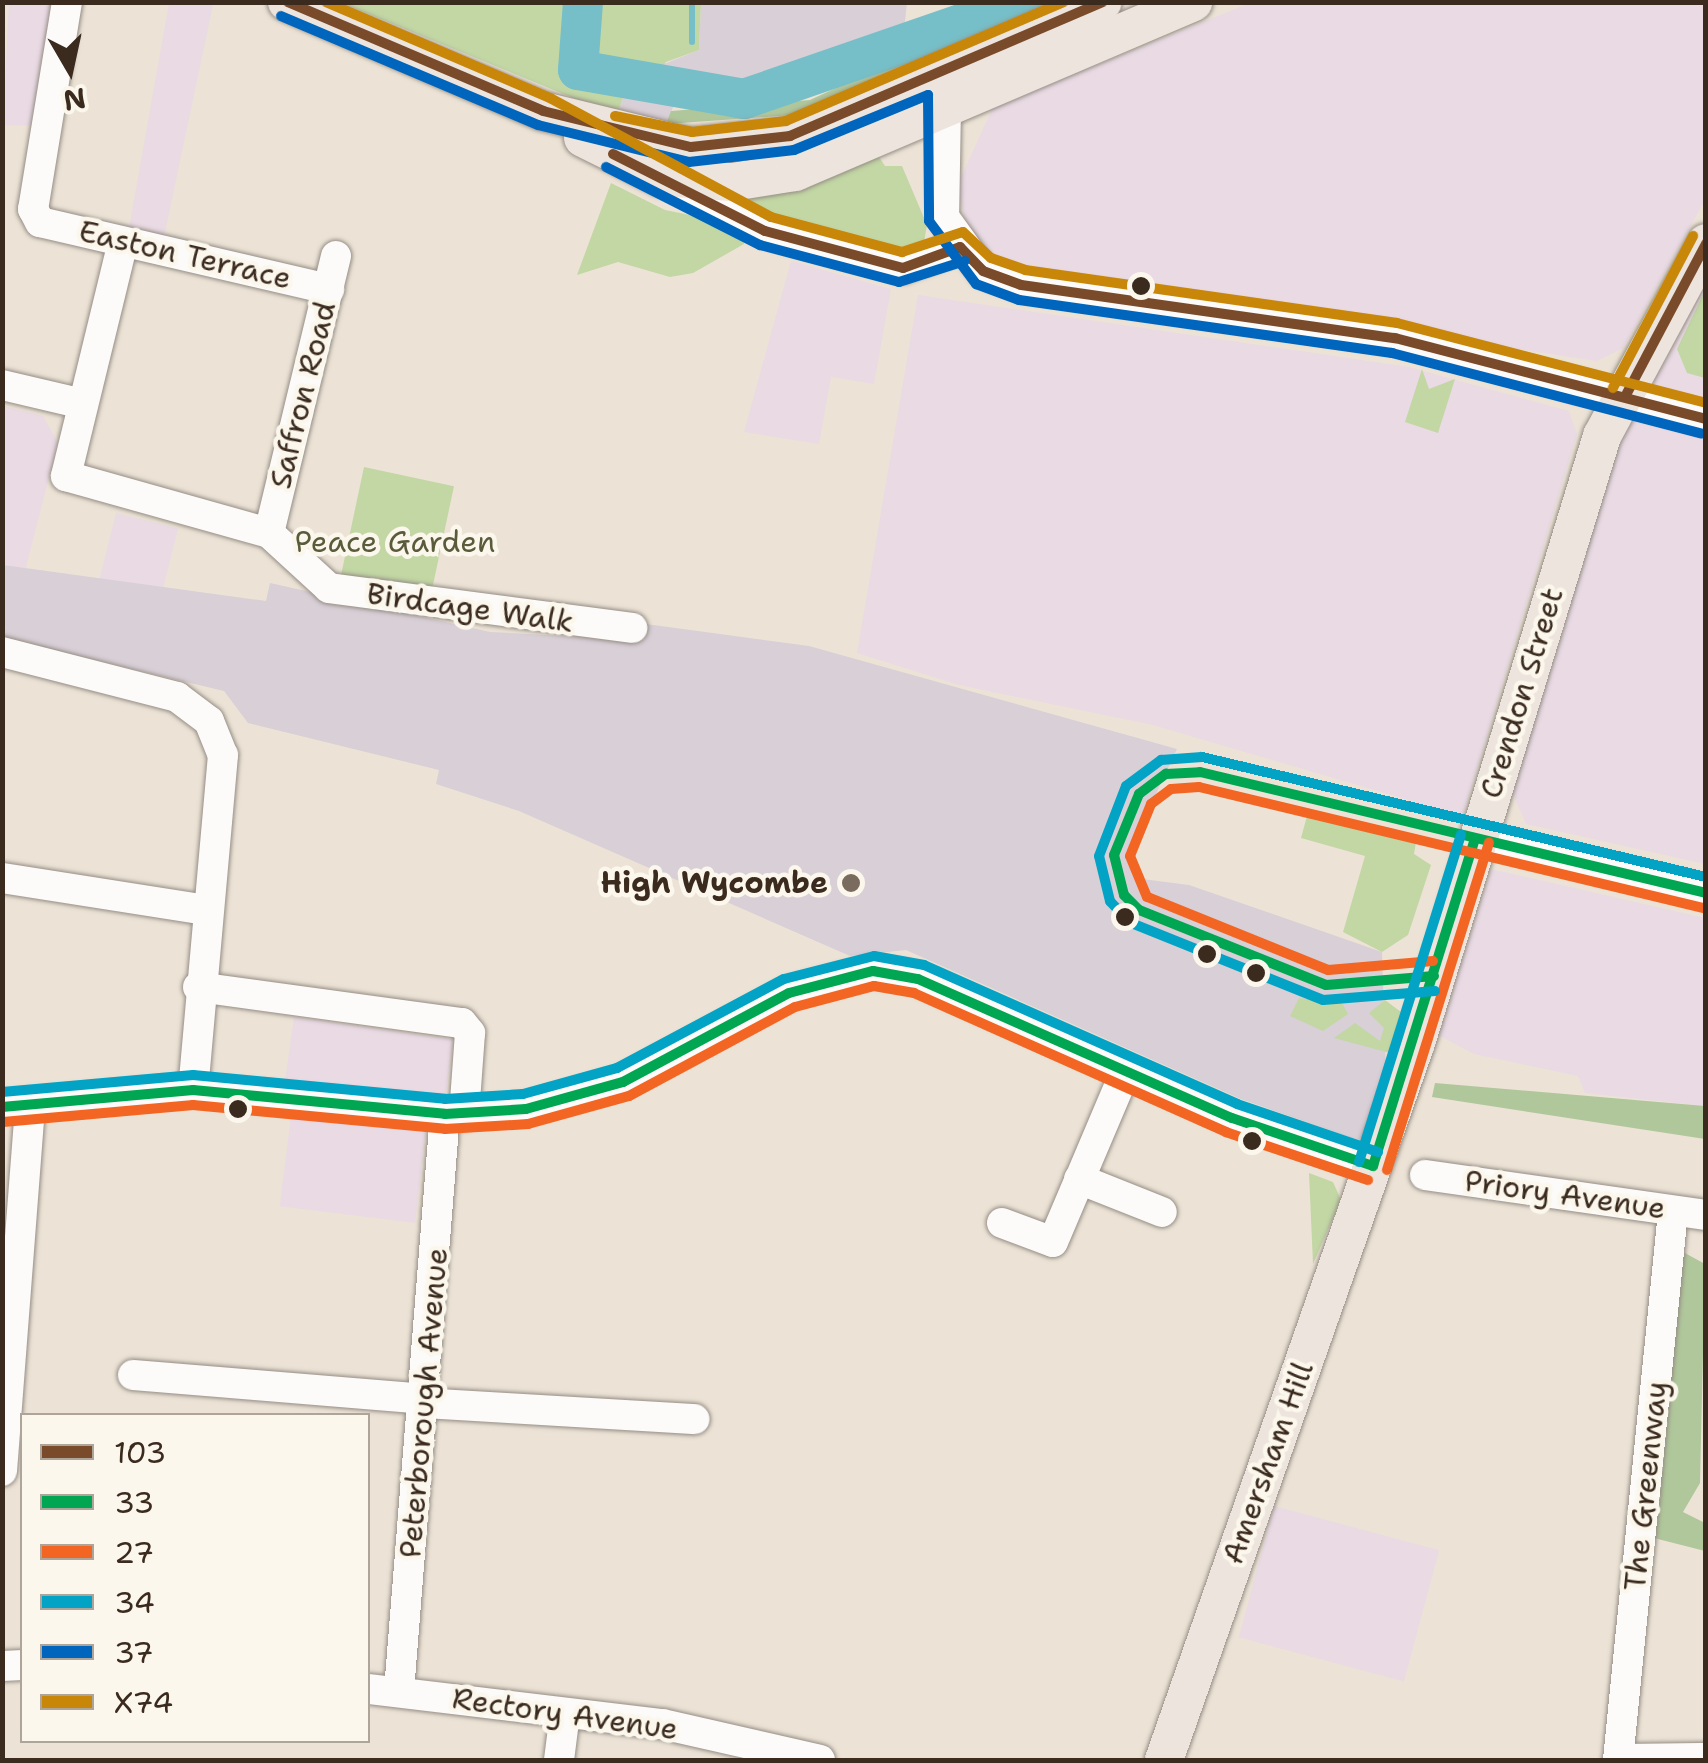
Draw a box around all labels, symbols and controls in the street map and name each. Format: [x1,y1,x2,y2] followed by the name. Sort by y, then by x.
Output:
[20,20,120,120] north arrow
[61,79,89,120] text: N
[75,213,295,297] street label: Easton Terrace
[1131,276,1151,296] unlabelled marker
[262,298,344,492] street label: Saffron Road
[295,524,495,560] park label: Peace Garden
[364,576,576,640] street label: Birdcage Walk
[1473,583,1571,803] street label: Crendon Street
[601,865,828,901] place label: High Wycombe
[838,870,864,896] marker: High Wycombe
[1115,907,1135,927] unlabelled marker
[1197,944,1217,964] unlabelled marker
[1246,963,1266,983] unlabelled marker
[228,1099,248,1119] unlabelled marker
[1242,1131,1262,1151] unlabelled marker
[1462,1163,1668,1227] street label: Priory Avenue
[392,1246,456,1560] street label: Peterborough Avenue
[1215,1357,1321,1569] street label: Amersham Hill
[1617,1379,1675,1593] street label: The Greenway
[20,1413,370,1743] legend
[114,1432,166,1473] text: 103
[114,1482,154,1523] text: 33
[114,1532,154,1573] text: 27
[114,1582,155,1623] text: 34
[114,1632,153,1673] text: 37
[450,1680,680,1748] street label: Rectory Avenue
[114,1682,173,1723] text: X74

